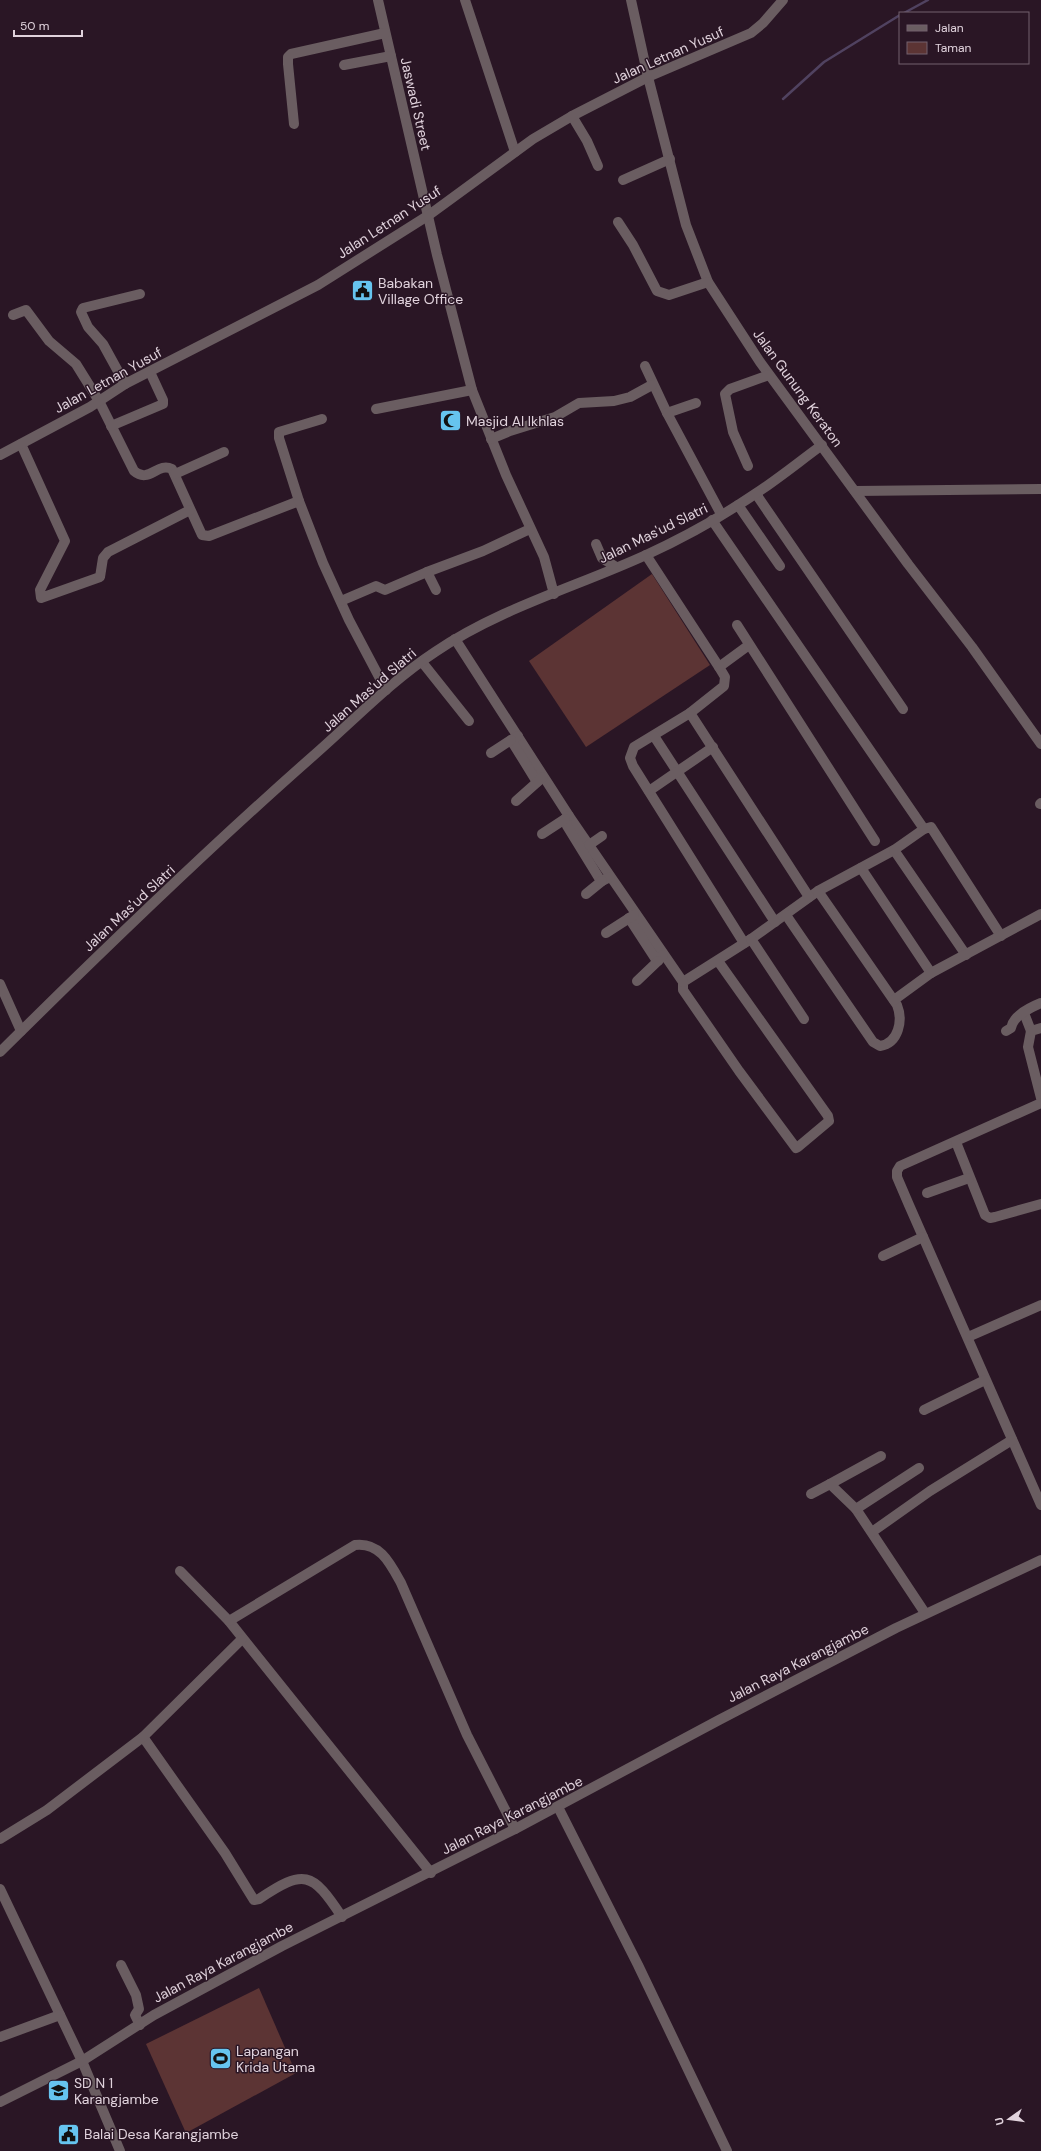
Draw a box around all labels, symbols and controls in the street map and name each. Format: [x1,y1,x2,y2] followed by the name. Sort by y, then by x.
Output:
[14,12,82,38] scale bar
[899,12,1029,64] legend
[20,18,49,34] text: 50 m
[935,20,964,36] text: Jalan
[609,22,727,88] street label: Jalan Letnan Yusuf
[935,40,972,56] text: Taman
[397,56,435,152] street label: Jaswadi Street
[334,182,445,262] street label: Jalan Letnan Yusuf
[378,274,463,308] place label: Babakan Village Office
[349,278,375,304] public building icon: Babakan Village Office
[749,326,847,450] street label: Jalan Gunung Keraton
[51,343,165,417] street label: Jalan Letnan Yusuf
[438,408,464,434] mosque icon: Masjid Al Ikhlas
[466,412,564,430] place label: Masjid Al Ikhlas
[596,499,710,567] street label: Jalan Mas'ud Slatri
[318,644,420,736] street label: Jalan Mas'ud Slatri
[79,861,179,955] street label: Jalan Mas'ud Slatri
[724,1620,872,1706] street label: Jalan Raya Karangjambe
[438,1772,586,1858] street label: Jalan Raya Karangjambe
[150,1917,296,2007] street label: Jalan Raya Karangjambe
[236,2042,315,2076] place label: Lapangan Krida Utama
[208,2046,234,2072] sports icon: Lapangan Krida Utama
[74,2074,159,2108] place label: SD N 1 Karangjambe
[46,2078,72,2104] school or university icon: SD N 1 Karangjambe
[989,2099,1029,2139] north arrow
[992,2116,1007,2127] text: U
[55,2121,81,2147] public building icon: Balai Desa Karangjambe
[84,2125,238,2143] place label: Balai Desa Karangjambe

